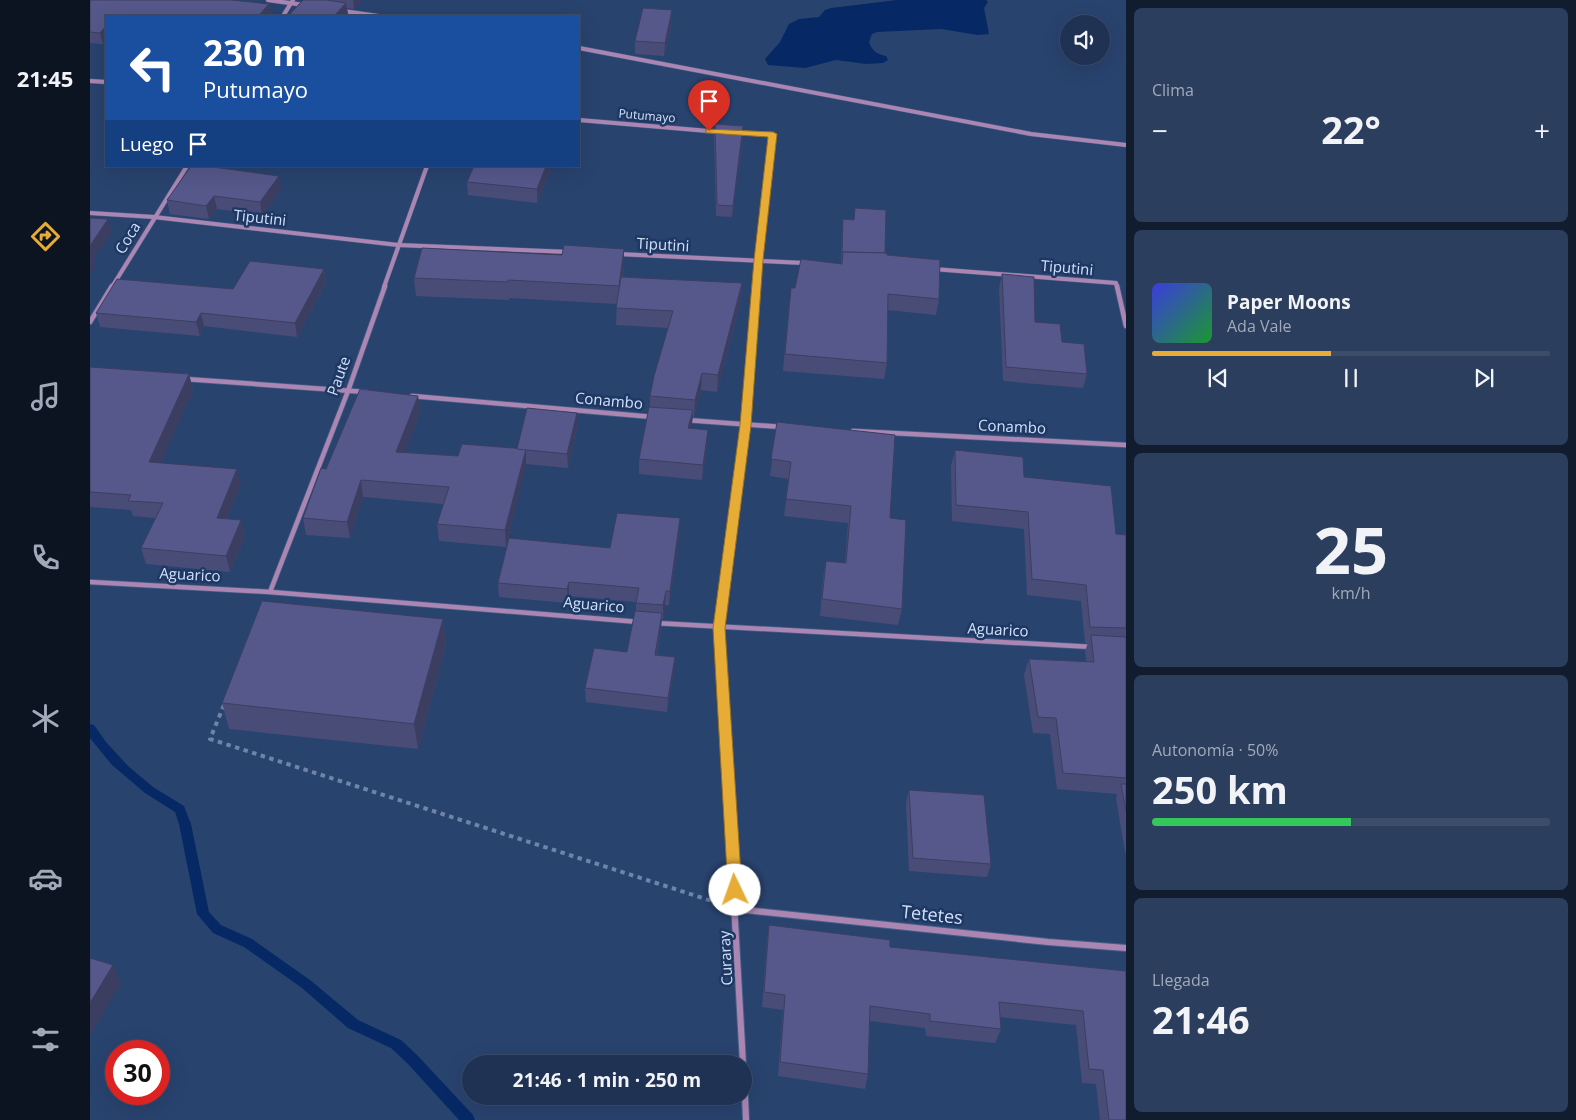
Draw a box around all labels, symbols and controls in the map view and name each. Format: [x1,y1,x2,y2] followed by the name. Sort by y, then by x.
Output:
[1060,15,1110,65] map controls
[1060,15,1110,65] button: sound
[203,29,307,76] text: 230 m
[120,35,185,100] icon: left
[17,63,73,93] text: 21:45
[203,74,308,104] text: Putumayo
[1152,79,1194,101] text: Clima
[688,80,730,131] pin
[695,87,723,115] icon: arrive
[1321,103,1381,155] text: 22°
[618,105,676,126] street label: Putumayo
[1152,111,1168,149] text: −
[1534,111,1550,149] text: +
[184,130,212,158] icon: arrive
[120,131,174,157] text: Luego
[233,204,287,230] street label: Tiputini
[110,218,144,257] street label: Coca
[28,219,63,254] icon: directions
[636,233,690,255] street label: Tiputini
[1040,255,1094,279] street label: Tiputini
[1227,289,1351,315] text: Paper Moons
[1227,315,1291,337] text: Ada Vale
[322,353,354,398] street label: Paute
[1204,364,1232,392] icon: previous
[1337,364,1365,392] icon: pause
[1470,364,1498,392] icon: next
[28,379,63,414] icon: music
[574,387,644,413] street label: Conambo
[978,414,1047,438] street label: Conambo
[1314,505,1388,593] text: 25
[28,540,63,575] icon: phone
[159,562,221,586] street label: Aguarico
[1332,582,1370,604] text: km/h
[563,591,625,617] street label: Aguarico
[967,617,1029,641] street label: Aguarico
[28,701,63,736] icon: climate
[1152,739,1278,761] text: Autonomía · 50%
[1152,763,1288,815] text: 250 km
[28,861,63,896] icon: car
[708,863,760,915] position arrow
[900,899,964,929] street label: Tetetes
[714,930,736,986] street label: Curaray
[1152,969,1210,991] text: Llegada
[1152,993,1250,1045] text: 21:46
[28,1022,63,1057] icon: filters
[105,1040,170,1105] speed limit sign: 30
[513,1067,701,1093] text: 21:46 · 1 min · 250 m

